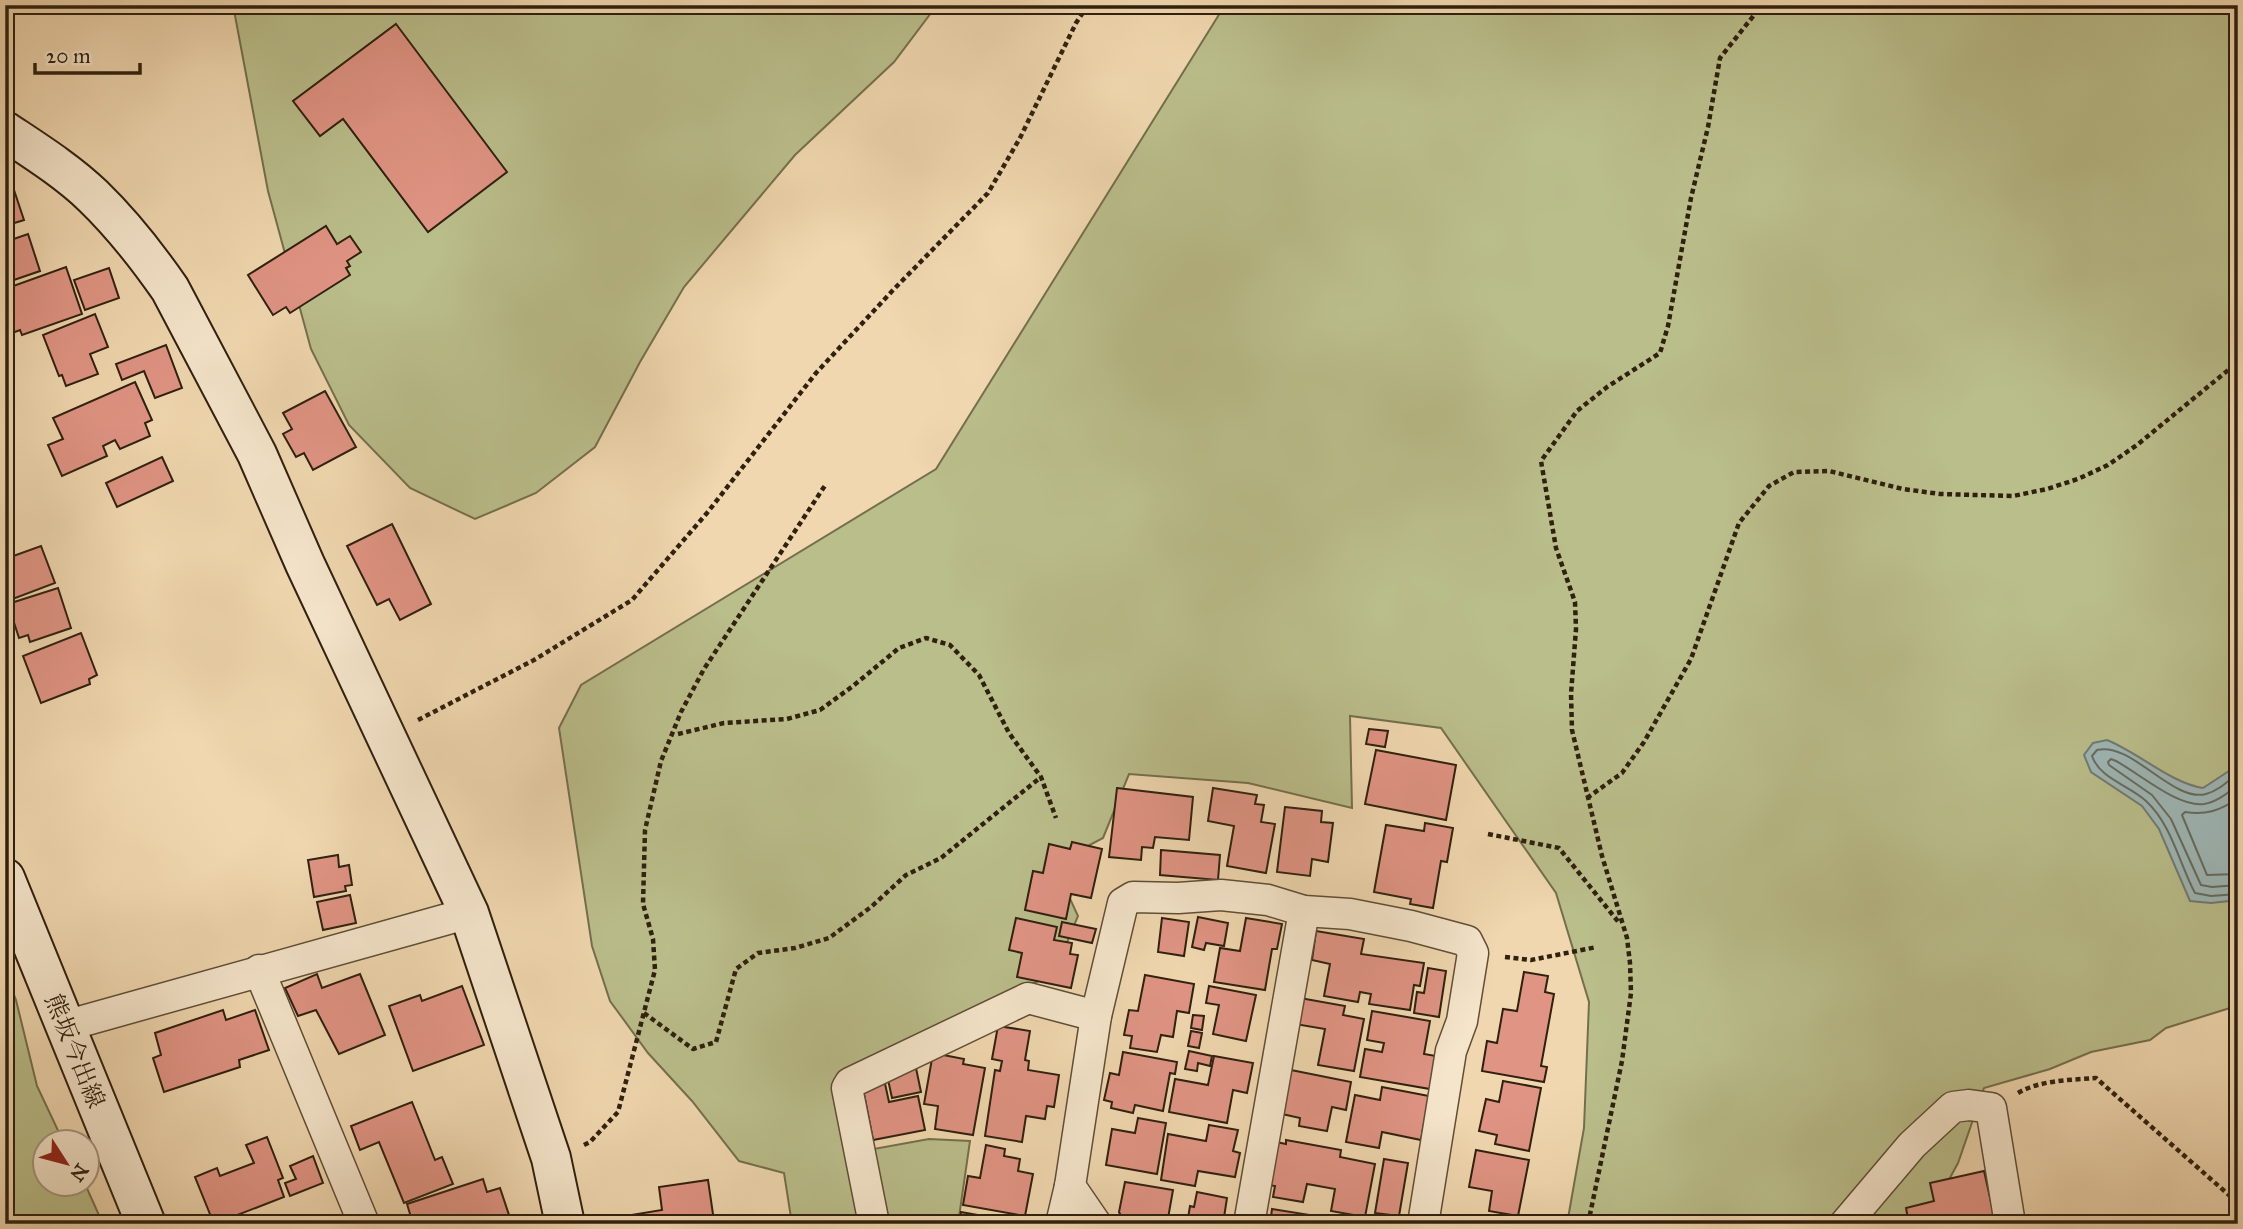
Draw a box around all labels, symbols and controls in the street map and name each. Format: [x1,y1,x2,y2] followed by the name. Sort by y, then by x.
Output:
[35,32,140,76] scale bar
[46,43,91,69] text: 20 m
[39,990,111,1112] street label: 熊坂今出線
[32,1128,102,1198] north arrow
[65,1159,93,1186] text: N

